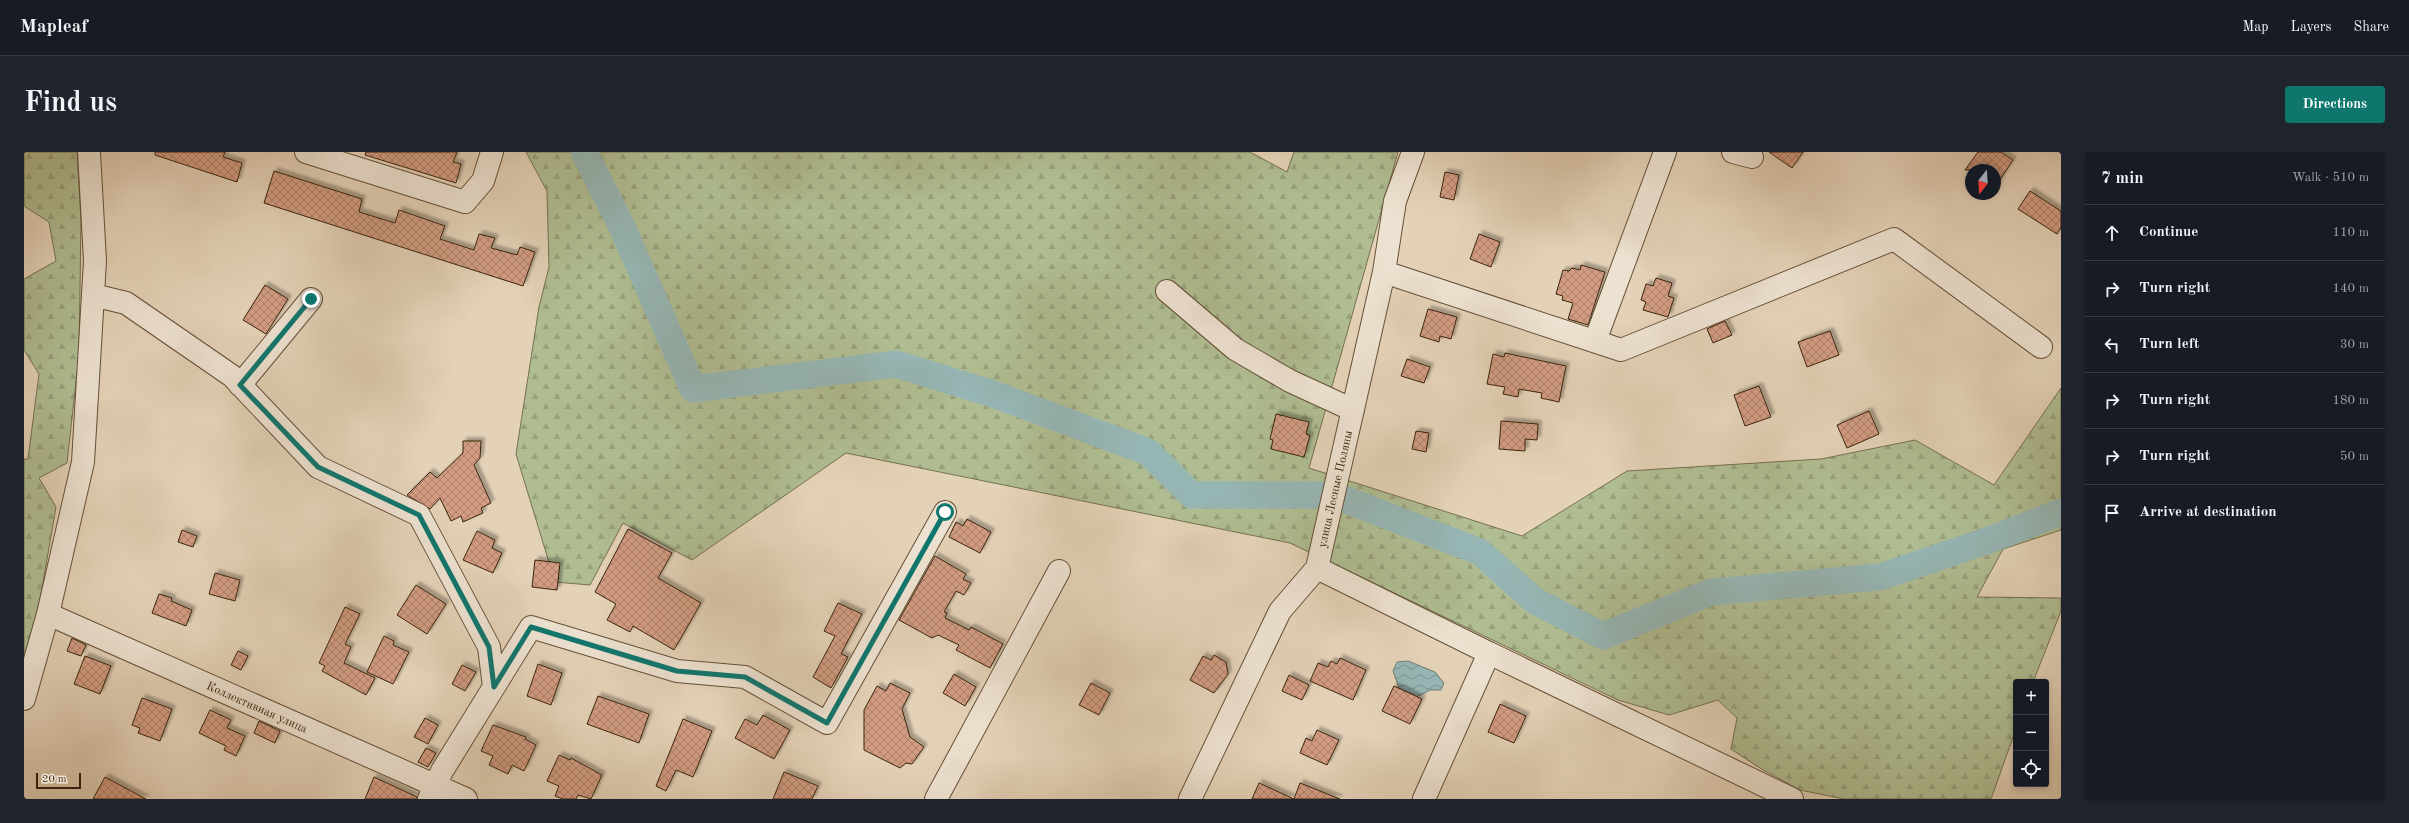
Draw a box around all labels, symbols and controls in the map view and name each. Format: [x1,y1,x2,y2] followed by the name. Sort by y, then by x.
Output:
[20,18,88,37] text: Mapleaf
[2243,20,2269,34] text: Map
[2291,20,2332,34] text: Layers
[2354,20,2389,34] text: Share
[2285,86,2385,123] button: Directions
[24,90,117,118] text: Find us
[1965,164,2001,200] north arrow
[2101,170,2144,187] text: 7 min
[2292,171,2369,184] text: Walk · 510 m
[2101,222,2123,244] icon: ahead
[2139,225,2198,240] text: Continue
[2332,226,2369,239] text: 110 m
[2101,278,2123,300] icon: right
[2139,281,2210,296] text: Turn right
[2332,282,2369,295] text: 140 m
[302,290,320,308] route end
[2101,334,2123,356] icon: left
[2139,337,2199,352] text: Turn left
[2340,338,2369,351] text: 30 m
[2101,390,2123,412] icon: right
[2139,393,2210,408] text: Turn right
[2332,394,2369,407] text: 180 m
[1317,429,1355,549] street label: улица Лесные Поляны
[2101,446,2123,468] icon: right
[2139,449,2210,464] text: Turn right
[2340,450,2369,463] text: 50 m
[2101,502,2123,524] icon: arrive
[936,503,954,521] route start
[2139,505,2277,520] text: Arrive at destination
[2013,679,2049,787] map controls
[2013,679,2049,715] button: +
[204,680,309,736] street label: Коллективная улица
[2013,715,2049,751] button: −
[2013,751,2049,787] button: locate
[36,771,81,790] scale bar
[42,774,67,785] text: 20 m

